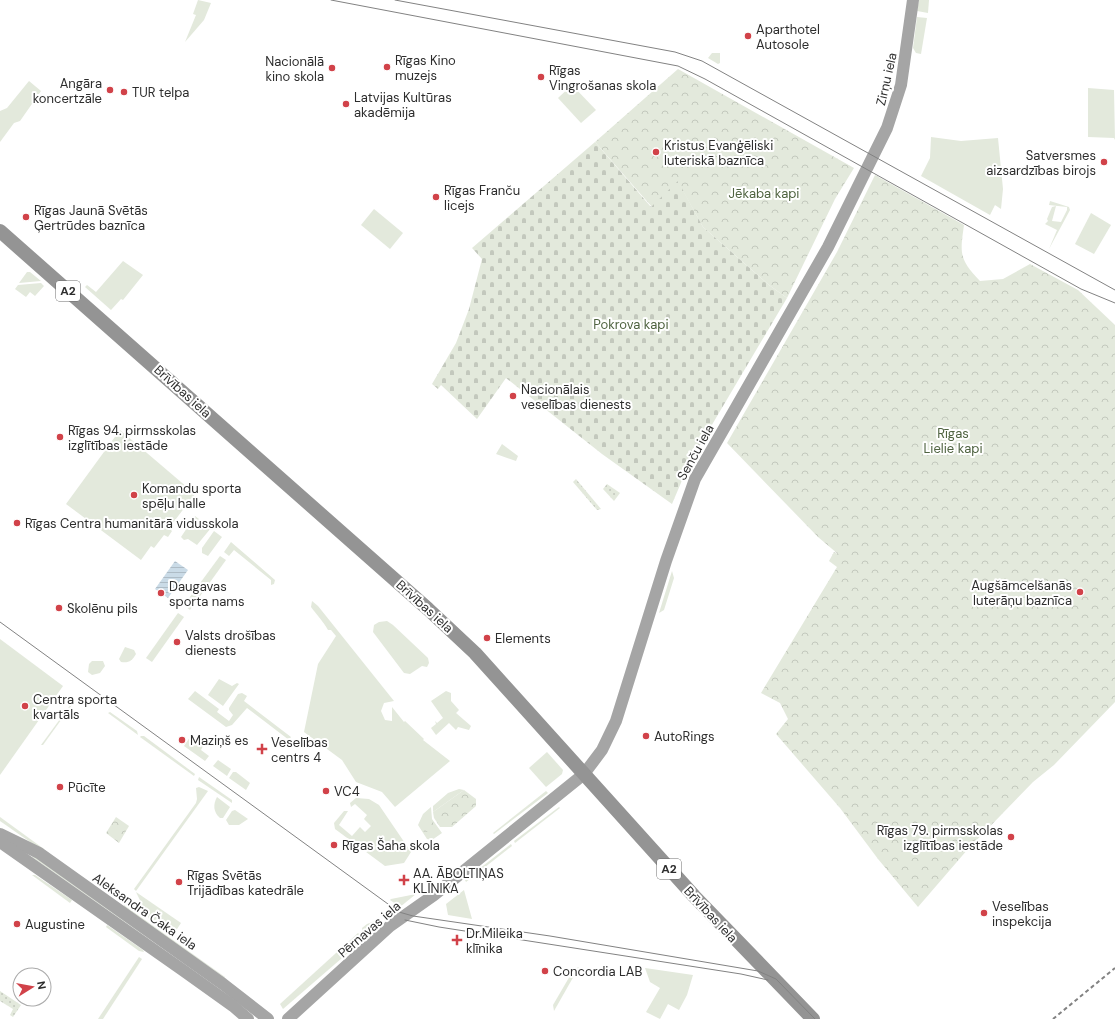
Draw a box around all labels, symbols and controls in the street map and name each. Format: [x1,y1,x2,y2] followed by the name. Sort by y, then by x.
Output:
[756,21,820,53] place label: Aparthotel Autosole
[743,31,753,41] marker: Aparthotel Autosole
[872,51,901,107] street label: Zirņu iela
[395,52,456,84] place label: Rīgas Kino muzejs
[265,53,324,85] place label: Nacionālā kino skola
[382,62,392,72] marker: Rīgas Kino muzejs
[549,62,656,94] place label: Rīgas Vingrošanas skola
[327,63,337,73] marker: Nacionālā kino skola
[536,72,546,82] marker: Rīgas Vingrošanas skola
[33,75,102,107] place label: Angāra koncertzāle
[132,84,189,101] place label: TUR telpa
[105,85,115,95] marker: Angāra koncertzāle
[119,87,129,97] marker: TUR telpa
[354,89,452,121] place label: Latvijas Kultūras akadēmija
[341,99,351,109] marker: Latvijas Kultūras akadēmija
[664,137,773,169] place label: Kristus Evanģēliski luteriskā baznīca
[651,147,661,157] marker: Kristus Evanģēliski luteriskā baznīca
[986,147,1096,179] place label: Satversmes aizsardzības birojs
[1099,157,1109,167] marker: Satversmes aizsardzības birojs
[444,182,520,214] place label: Rīgas Franču licejs
[729,185,799,202] park label: Jēkaba kapi
[431,192,441,202] marker: Rīgas Franču licejs
[34,202,148,234] place label: Rīgas Jaunā Svētās Ģertrūdes baznīca
[21,212,31,222] marker: Rīgas Jaunā Svētās Ģertrūdes baznīca
[56,281,80,301] road number: A2
[593,316,669,333] park label: Pokrova kapi
[151,361,215,421] street label: Brīvības iela
[521,381,631,413] place label: Nacionālais veselības dienests
[508,391,518,401] marker: Nacionālais veselības dienests
[673,421,718,483] street label: Senču iela
[68,422,196,454] place label: Rīgas 94. pirmsskolas izglītības iestāde
[923,425,983,457] park label: Rīgas Lielie kapi
[55,432,65,442] marker: Rīgas 94. pirmsskolas izglītības iestāde
[142,480,241,512] place label: Komandu sporta spēļu halle
[129,490,139,500] marker: Komandu sporta spēļu halle
[25,515,239,532] place label: Rīgas Centra humanitārā vidusskola
[12,518,22,528] marker: Rīgas Centra humanitārā vidusskola
[393,576,457,636] street label: Brīvības iela
[971,577,1072,609] place label: Augšāmcelšanās luterāņu baznīca
[169,578,244,610] place label: Daugavas sporta nams
[1075,587,1085,597] marker: Augšāmcelšanās luterāņu baznīca
[156,588,166,598] marker: Daugavas sporta nams
[67,600,138,617] place label: Skolēnu pils
[54,603,64,613] marker: Skolēnu pils
[185,627,276,659] place label: Valsts drošības dienests
[495,630,551,647] place label: Elements
[482,633,492,643] marker: Elements
[172,637,182,647] marker: Valsts drošības dienests
[33,691,117,723] place label: Centra sporta kvartāls
[20,701,30,711] marker: Centra sporta kvartāls
[654,728,715,745] place label: AutoRings
[641,731,651,741] marker: AutoRings
[190,732,248,749] place label: Maziņš es
[271,734,328,766] place label: Veselības centrs 4
[177,735,187,745] marker: Maziņš es
[256,743,268,755] marker: Veselības centrs 4
[68,779,106,796] place label: Pūcīte
[55,782,65,792] marker: Pūcīte
[334,783,360,800] place label: VC4
[321,786,331,796] marker: VC4
[877,822,1003,854] place label: Rīgas 79. pirmsskolas izglītības iestāde
[1006,832,1016,842] marker: Rīgas 79. pirmsskolas izglītības iestāde
[342,837,440,854] place label: Rīgas Šaha skola
[329,840,339,850] marker: Rīgas Šaha skola
[657,859,681,879] road number: A2
[413,865,504,897] place label: AA. ĀBOLTIŅAS KLĪNIKA
[187,867,304,899] place label: Rīgas Svētās Trijādības katedrāle
[89,869,200,954] street label: Aleksandra Čaka iela
[398,874,410,886] marker: AA. ĀBOLTIŅAS KLĪNIKA
[174,877,184,887] marker: Rīgas Svētās Trijādības katedrāle
[680,883,741,946] street label: Brīvības iela
[334,897,404,961] street label: Pērnavas iela
[992,898,1052,930] place label: Veselības inspekcija
[979,908,989,918] marker: Veselības inspekcija
[25,916,85,933] place label: Augustine
[12,919,22,929] marker: Augustine
[466,925,523,957] place label: Dr.Mileika klīnika
[451,934,463,946] marker: Dr.Mileika klīnika
[553,963,642,980] place label: Concordia LAB
[540,966,550,976] marker: Concordia LAB
[12,967,52,1007] north arrow
[34,980,49,990] text: N

